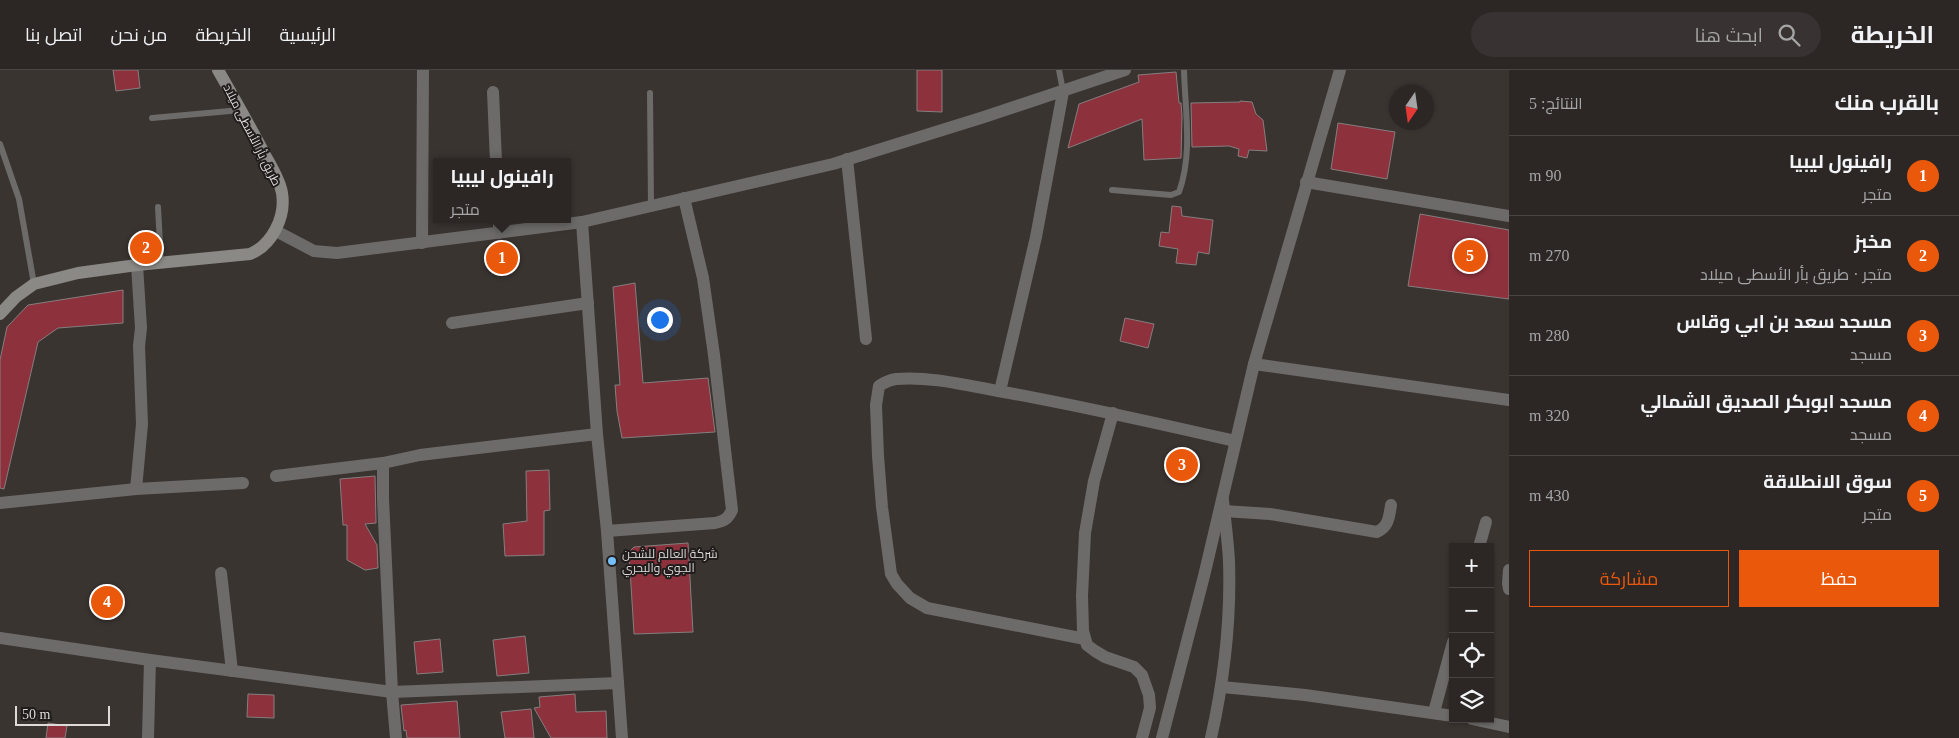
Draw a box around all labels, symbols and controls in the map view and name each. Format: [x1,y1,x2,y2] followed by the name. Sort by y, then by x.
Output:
[1471,12,1821,57] search box
[1775,21,1803,49] icon: search
[1851,22,1934,48] text: الخريطة
[25,25,83,45] text: اتصل بنا
[111,25,167,45] text: من نحن
[195,25,252,45] text: الخريطة
[280,25,336,45] text: الرئيسية
[1695,25,1763,46] text: ابحث هنا
[220,82,285,188] street label: طريق بأر الأسطى ميلاد
[1389,85,1434,130] north arrow
[1835,91,1939,115] text: بالقرب منك
[1529,95,1583,112] text: النتائج: 5
[1789,151,1892,172] text: رافينول ليبيا
[433,158,571,223] popup
[450,166,554,187] text: رافينول ليبيا
[1529,167,1561,184] text: 90 m
[1919,167,1927,184] text: 1
[1863,186,1892,203] text: متجر
[450,201,480,218] text: متجر
[130,229,162,267] pin: 2
[1854,231,1892,252] text: مخبز
[1454,237,1486,275] pin: 5
[486,239,518,277] pin: 1
[1529,247,1569,264] text: 270 m
[1919,247,1927,264] text: 2
[1700,266,1892,283] text: متجر · طريق بأر الأسطى ميلاد
[647,307,673,333] your location
[1676,311,1892,332] text: مسجد سعد بن ابي وقاس
[1529,327,1569,344] text: 280 m
[1919,327,1927,344] text: 3
[1850,346,1892,363] text: مسجد
[1640,391,1892,412] text: مسجد ابوبكر الصديق الشمالي
[1529,407,1569,424] text: 320 m
[1919,407,1927,424] text: 4
[1850,426,1892,443] text: مسجد
[1166,446,1198,484] pin: 3
[1763,471,1892,492] text: سوق الانطلاقة
[1529,487,1569,504] text: 430 m
[1919,487,1927,504] text: 5
[1863,506,1892,523] text: متجر
[1449,543,1494,723] map controls
[1449,543,1494,588] button: +
[622,547,718,578] place label: شركة العالم للشحن الجوي والبحري
[1529,550,1729,607] button: مشاركة
[1739,550,1939,607] button: حفظ
[606,555,618,567] marker: شركة العالم للشحن الجوي والبحري
[91,583,123,621] pin: 4
[1449,588,1494,633] button: −
[1449,633,1494,678] button: locate
[1449,678,1494,723] button: layers
[15,703,110,726] scale bar
[22,707,50,722] text: 50 m

